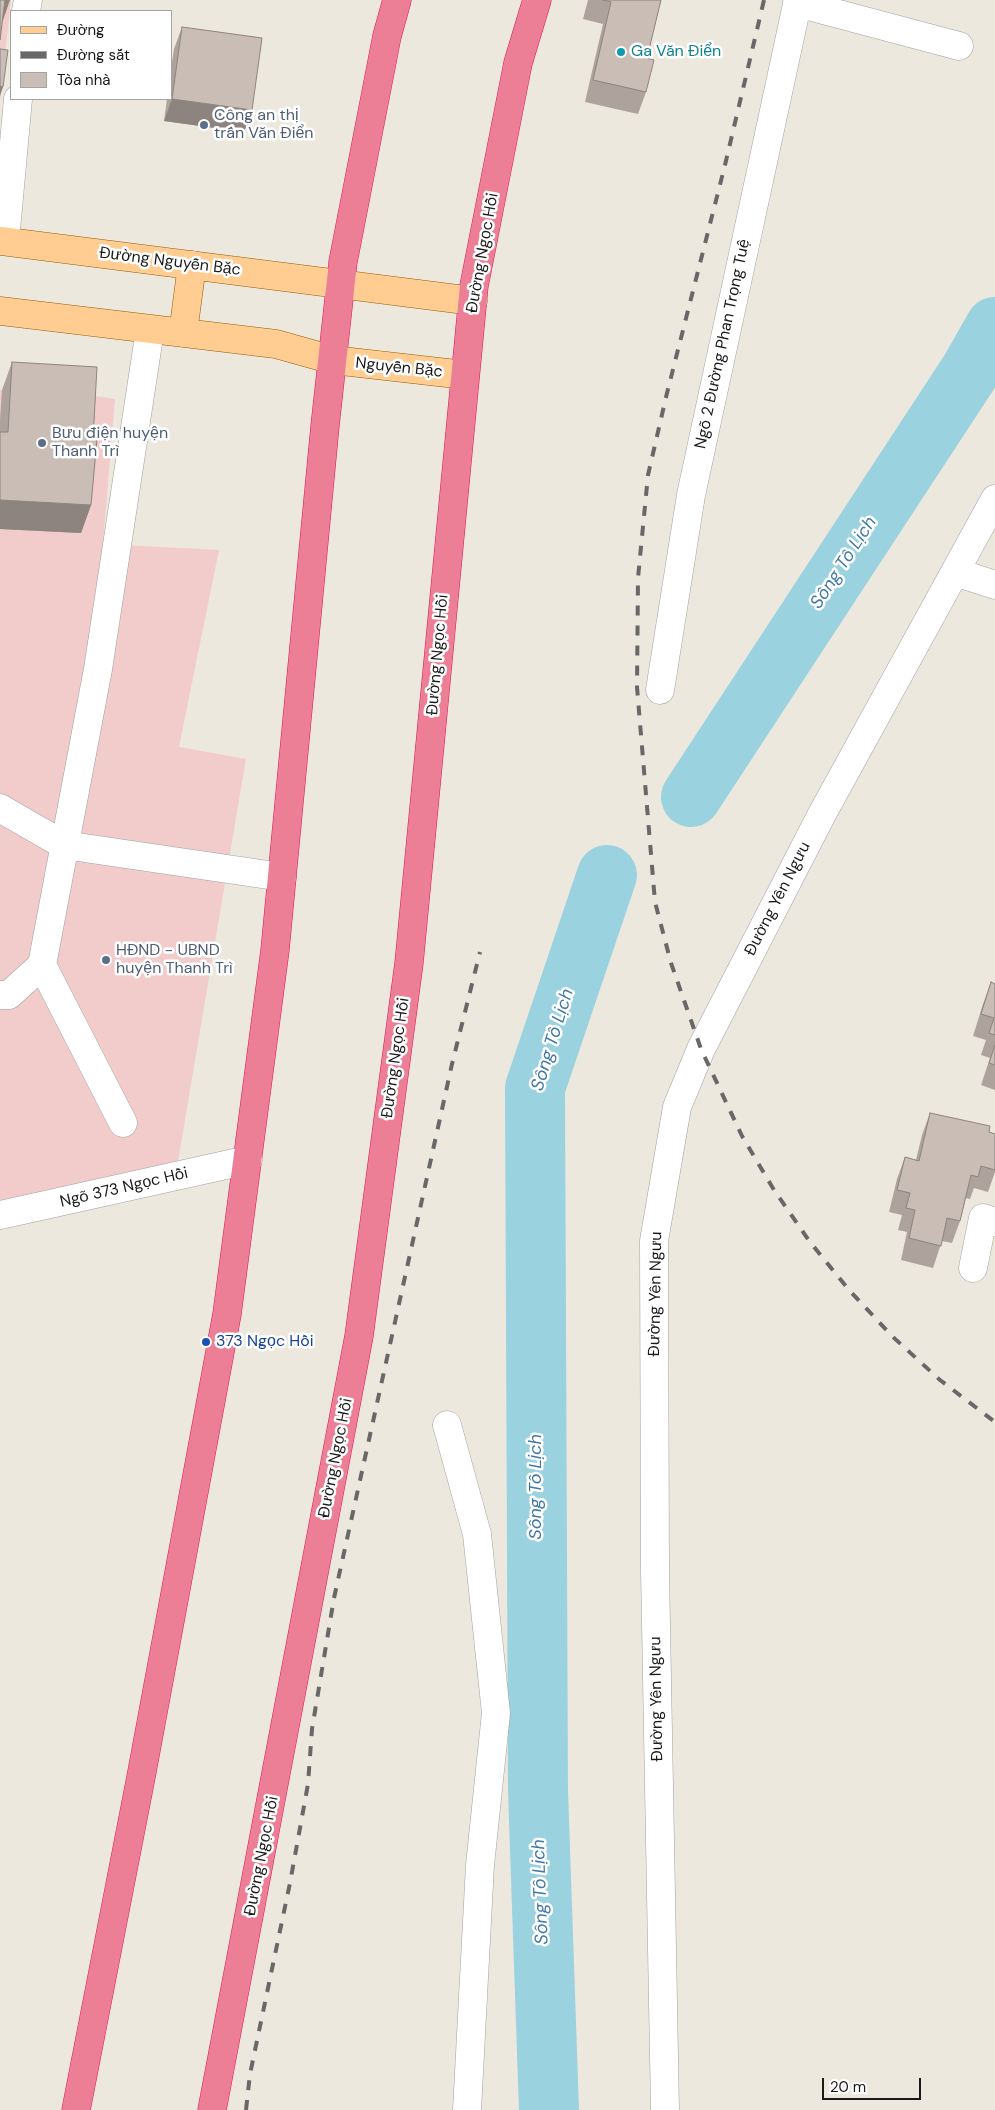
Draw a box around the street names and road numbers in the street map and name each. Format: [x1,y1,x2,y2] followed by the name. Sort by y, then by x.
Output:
[463,192,503,314] street label: Đường Ngọc Hồi
[691,237,755,451] street label: Ngõ 2 Đường Phan Trọng Tuệ
[98,244,242,280] street label: Đường Nguyễn Bặc
[354,354,444,382] street label: Nguyễn Bặc
[423,594,453,716] street label: Đường Ngọc Hồi
[741,839,815,959] street label: Đường Yên Ngưu
[378,997,414,1119] street label: Đường Ngọc Hồi
[58,1164,190,1212] street label: Ngõ 373 Ngọc Hồi
[645,1231,667,1357] street label: Đường Yên Ngưu
[315,1397,357,1519] street label: Đường Ngọc Hồi
[646,1636,668,1762] street label: Đường Yên Ngưu
[241,1795,283,1917] street label: Đường Ngọc Hồi

